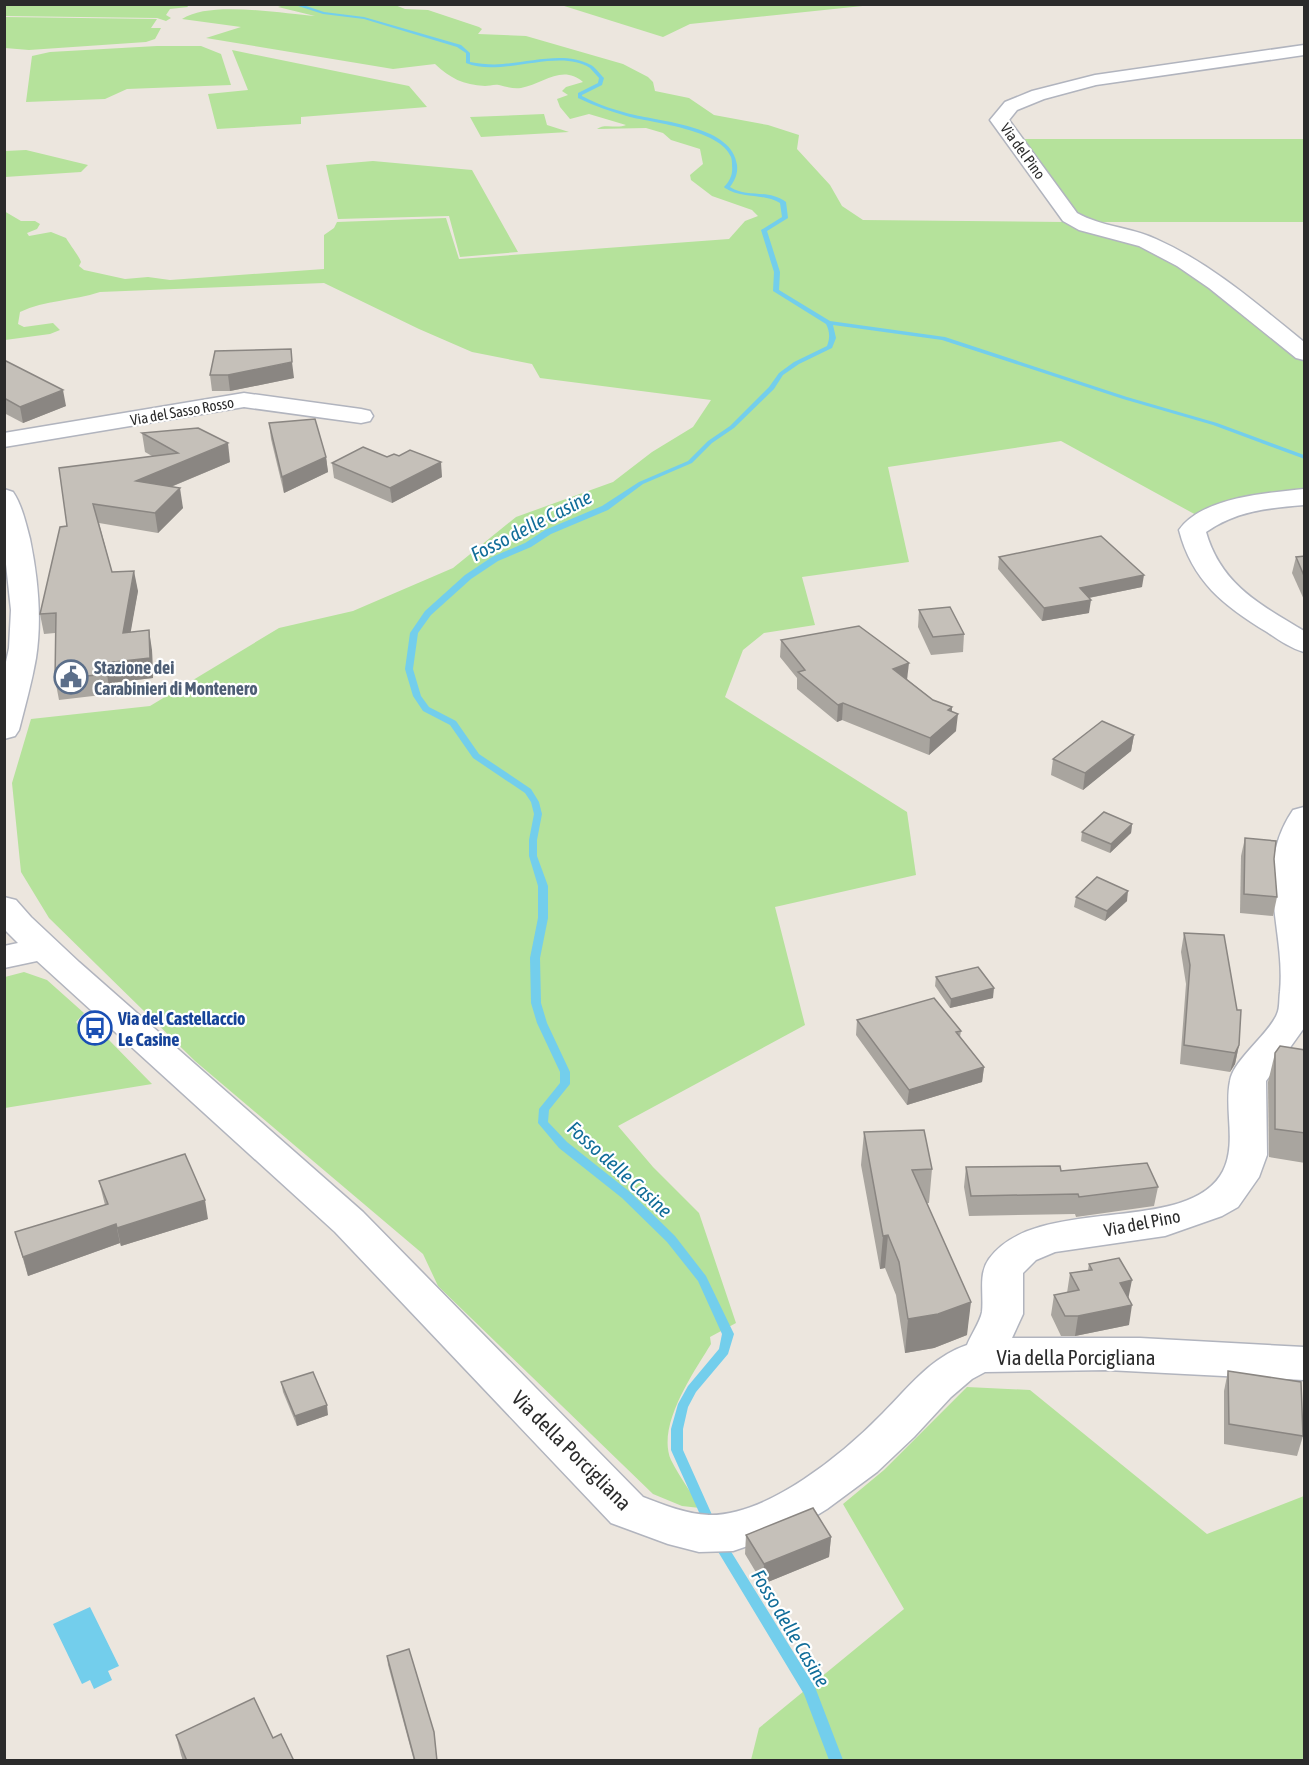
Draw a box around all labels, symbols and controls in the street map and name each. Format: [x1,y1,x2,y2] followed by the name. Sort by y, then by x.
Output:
[997,120,1049,182] street label: Via del Pino
[129,394,235,428] street label: Via del Sasso Rosso
[467,485,595,565] water label: Fosso delle Casine
[94,657,258,699] place label: Stazione dei Carabinieri di Montenero
[53,659,89,695] public building icon: Stazione dei Carabinieri di Montenero
[117,1008,246,1050] place label: Via del Castellaccio Le Casine
[77,1010,113,1046] bus stop icon: Via del Castellaccio Le Casine
[563,1116,677,1222] water label: Fosso delle Casine
[1102,1205,1182,1241] street label: Via del Pino
[997,1345,1155,1369] street label: Via della Porcigliana
[507,1385,637,1515] street label: Via della Porcigliana
[747,1565,835,1691] water label: Fosso delle Casine

